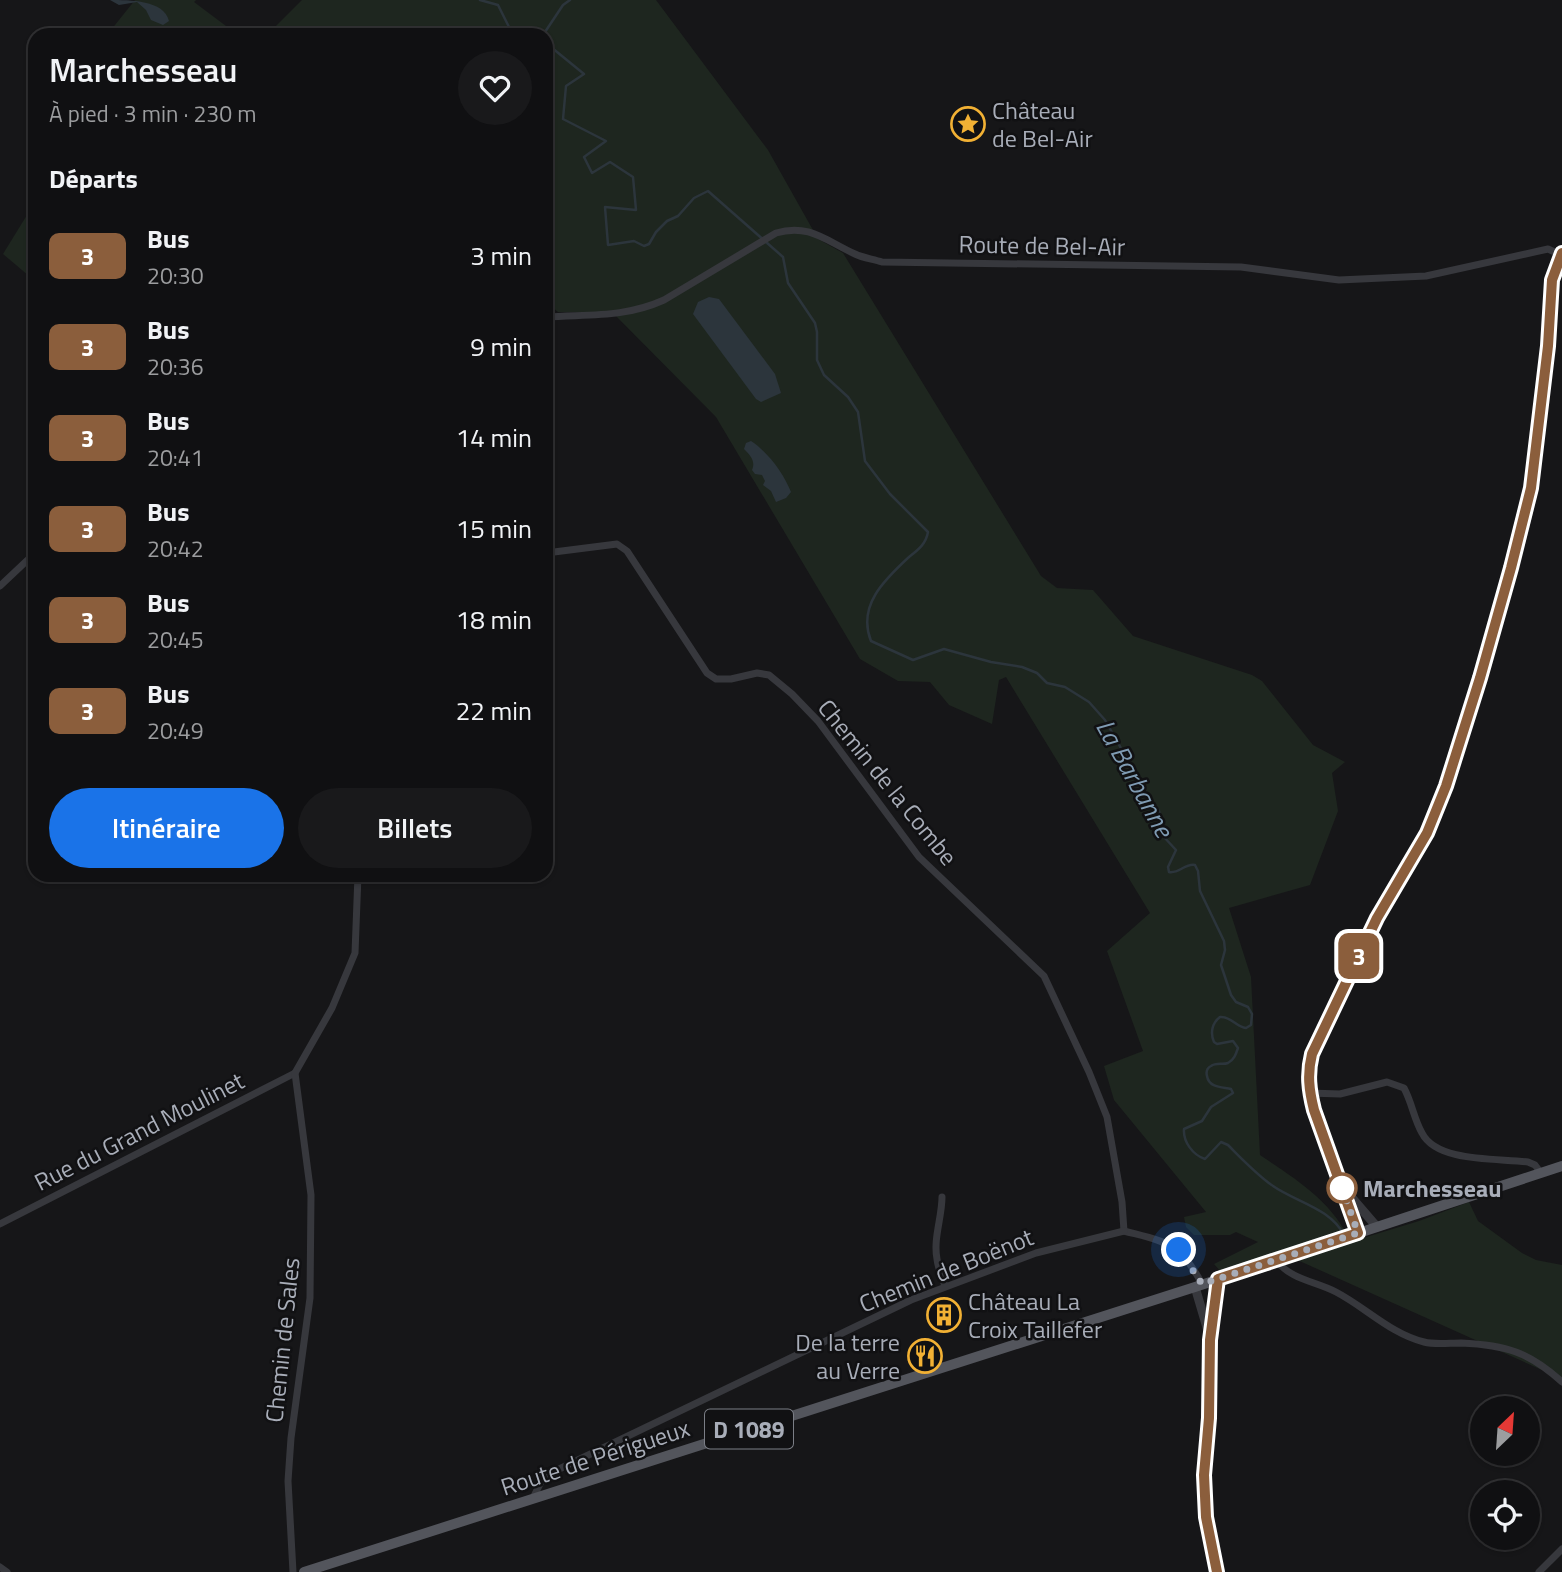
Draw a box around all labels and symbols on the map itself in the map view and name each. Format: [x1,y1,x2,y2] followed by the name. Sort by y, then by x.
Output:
[992,92,1093,156] place label: Château de Bel-Air
[949,105,987,143] place icon: Château de Bel-Air
[958,226,1126,264] street label: Route de Bel-Air
[810,691,966,873] street label: Chemin de la Combe
[1086,712,1184,846] water label: La Barbanne
[1336,933,1382,979] line badge: 3
[28,1062,251,1200] street label: Rue du Grand Moulinet
[1363,1170,1501,1206] place label: Marchesseau
[1327,1173,1357,1203] marker: Marchesseau
[853,1218,1039,1321] street label: Chemin de Boënot
[1161,1232,1196,1267] your location
[255,1256,309,1424] street label: Chemin de Sales
[968,1283,1102,1347] place label: Château La Croix Taillefer
[925,1296,963,1334] building icon: Château La Croix Taillefer
[795,1324,900,1388] place label: De la terre au Verre
[906,1337,944,1375] restaurant icon: De la terre au Verre
[1470,1396,1540,1466] north arrow
[496,1409,694,1504] street label: Route de Périgueux
[705,1410,793,1448] road number: D 1089

